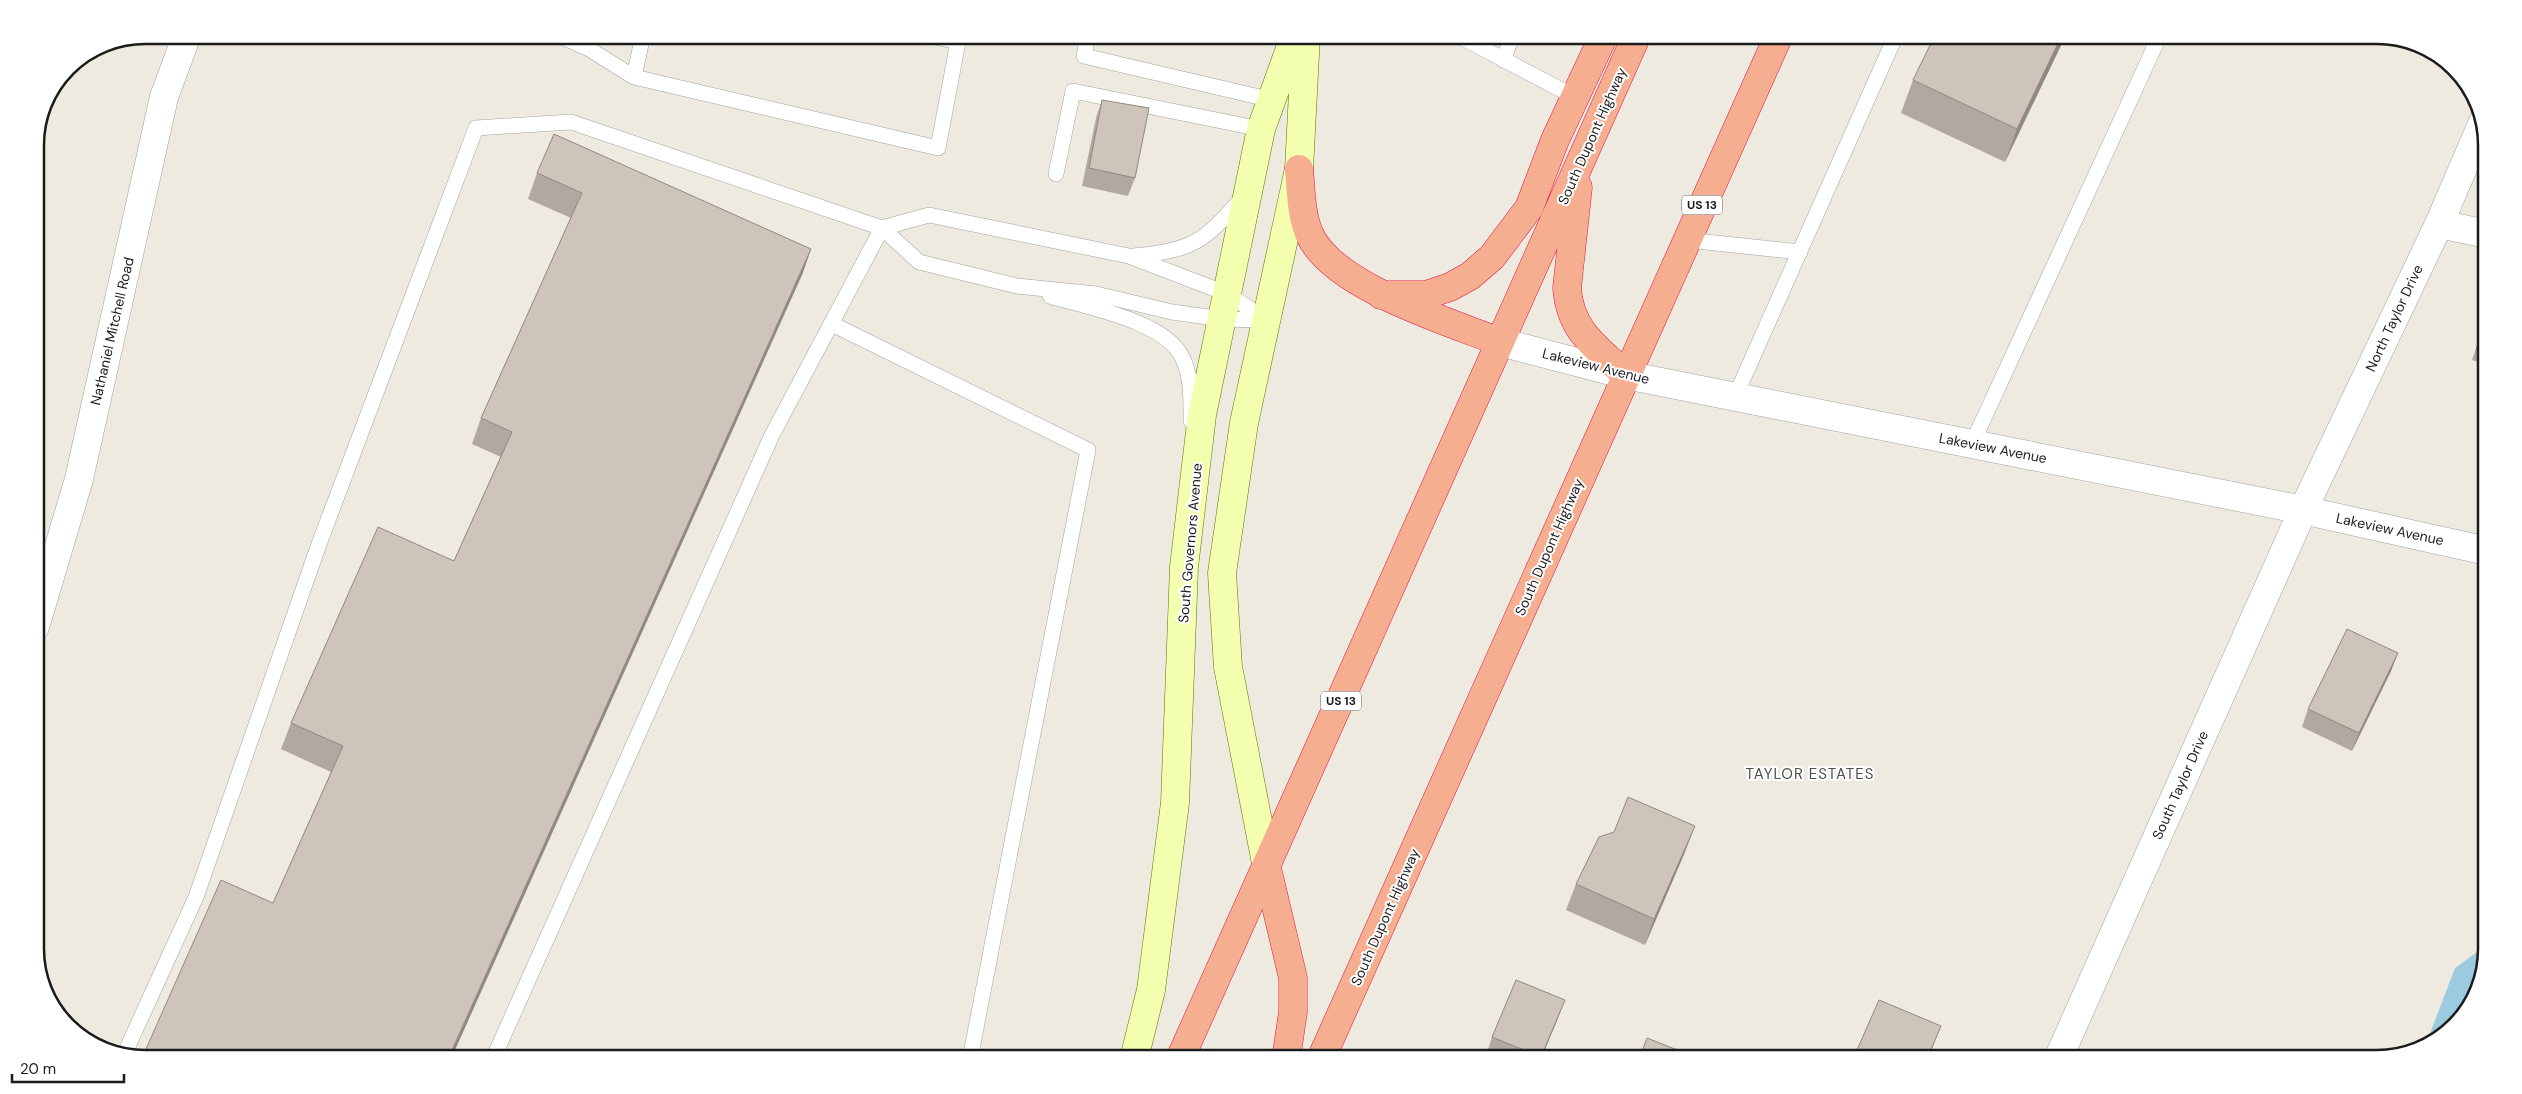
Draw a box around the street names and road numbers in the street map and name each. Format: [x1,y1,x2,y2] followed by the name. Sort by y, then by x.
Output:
[1554,65,1630,207] street label: South Dupont Highway
[1682,196,1722,214] road number: US 13
[86,255,138,407] street label: Nathaniel Mitchell Road
[2361,262,2427,374] street label: North Taylor Drive
[1541,344,1651,388] street label: Lakeview Avenue
[1937,429,2049,467] street label: Lakeview Avenue
[1174,462,1206,624] street label: South Governors Avenue
[1511,476,1587,618] street label: South Dupont Highway
[2335,509,2446,549] street label: Lakeview Avenue
[1321,691,1361,710] road number: US 13
[2148,728,2212,842] street label: South Taylor Drive
[1347,846,1423,988] street label: South Dupont Highway

